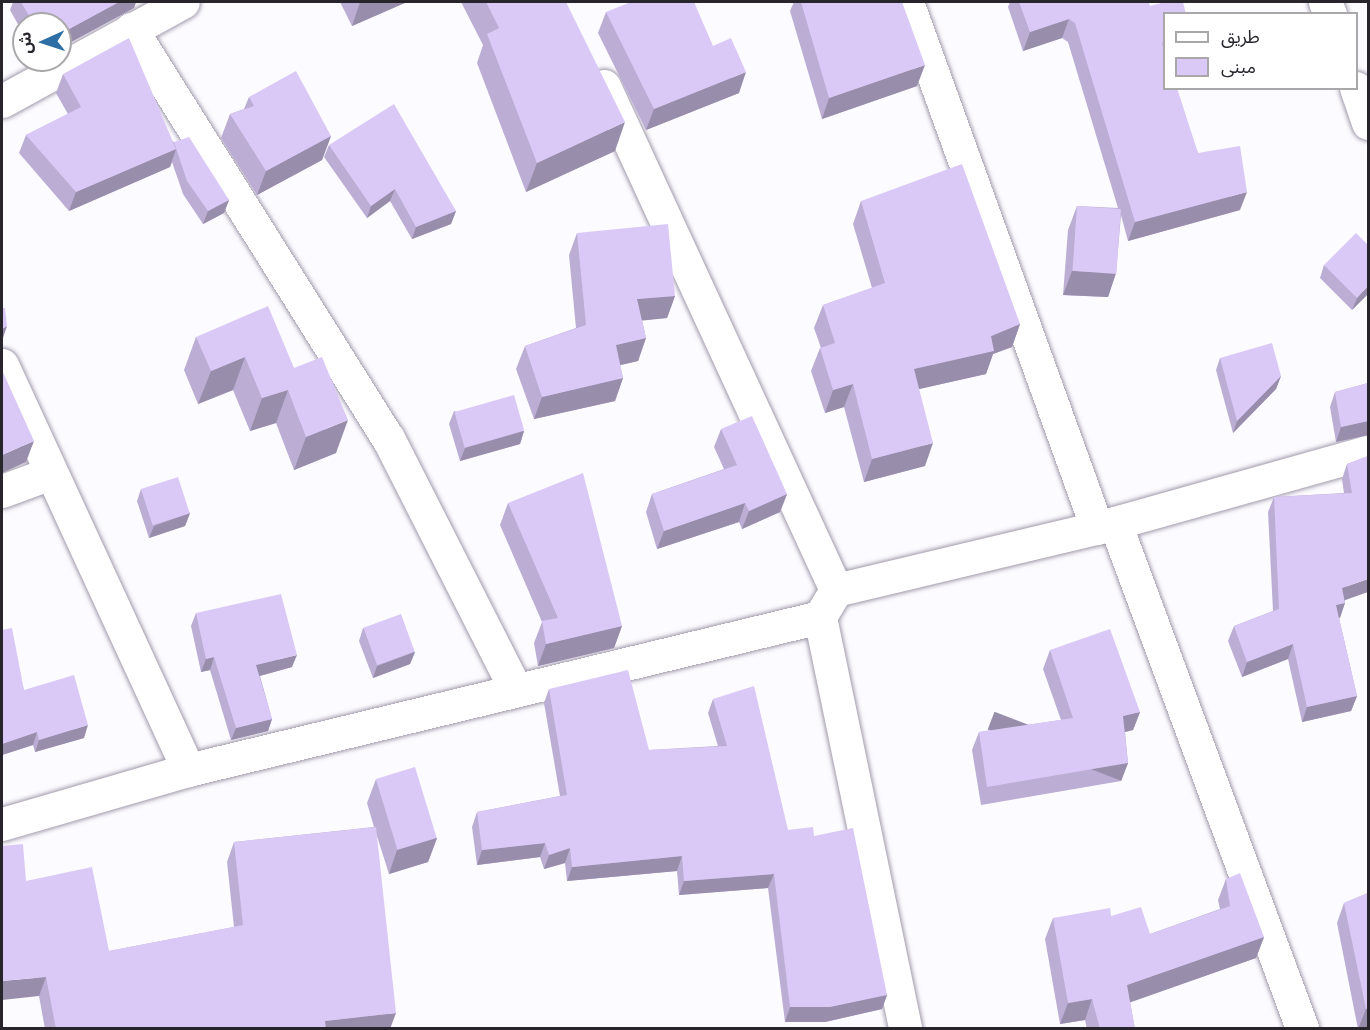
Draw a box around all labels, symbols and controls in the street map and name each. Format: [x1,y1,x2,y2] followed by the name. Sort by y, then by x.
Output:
[12,12,72,72] north arrow
[1163,12,1358,90] legend
[1221,26,1260,48] text: طريق
[15,31,37,54] text: ش
[1221,56,1256,78] text: مبنى

